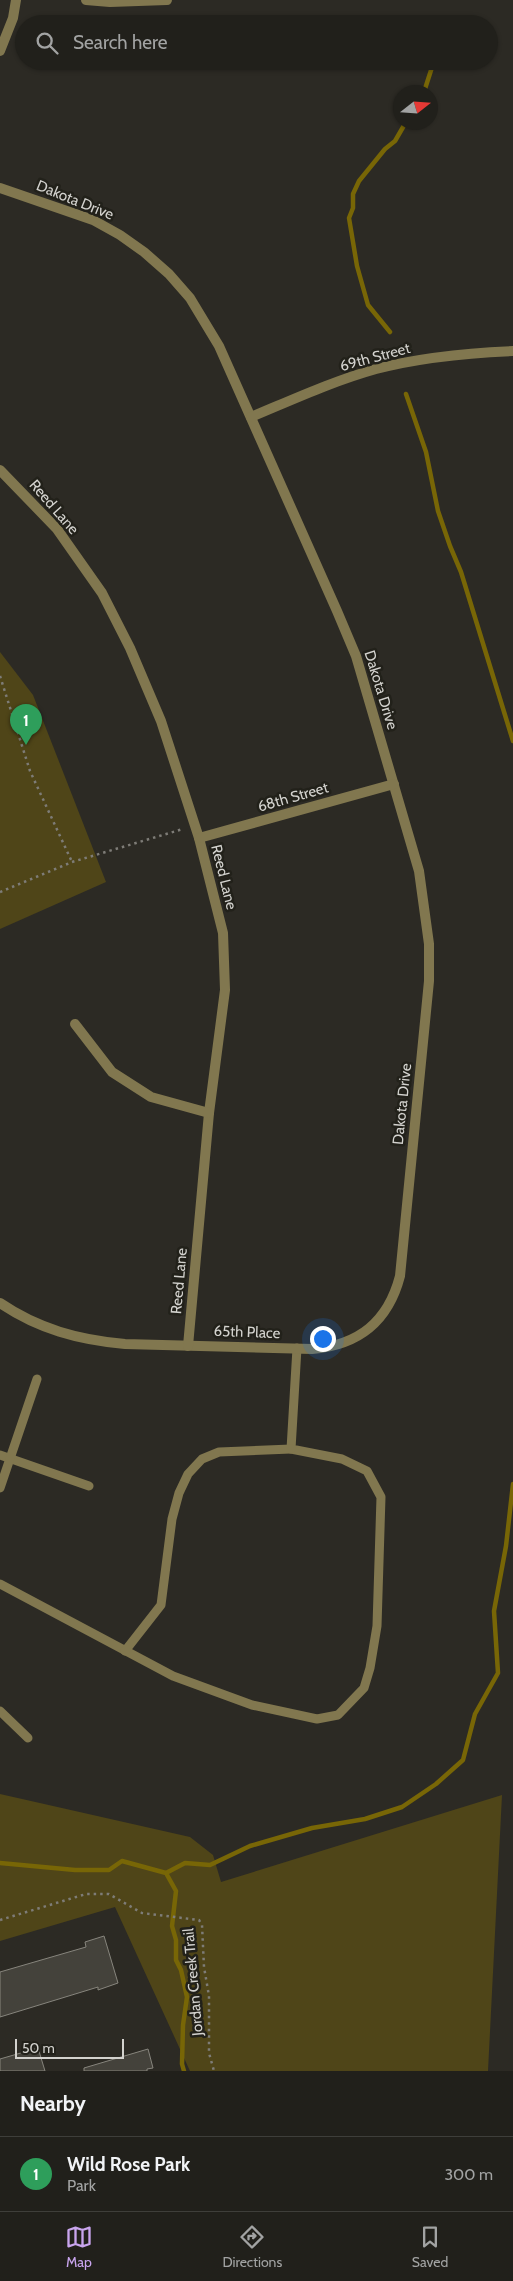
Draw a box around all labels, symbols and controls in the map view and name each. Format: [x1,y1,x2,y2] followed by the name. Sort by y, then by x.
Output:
[15,15,498,70] search box
[33,29,61,57] icon: search
[73,31,167,54] text: Search here
[393,85,438,130] north arrow
[34,176,117,224] street label: Dakota Drive
[338,339,412,375] street label: 69th Street
[25,476,83,538] street label: Reed Lane
[360,648,402,732] street label: Dakota Drive
[10,704,42,745] pin: 1
[256,778,330,816] street label: 68th Street
[207,843,241,912] street label: Reed Lane
[389,1062,415,1146] street label: Dakota Drive
[167,1247,191,1315] street label: Reed Lane
[213,1322,281,1342] street label: 65th Place
[310,1326,336,1352] your location
[179,1927,207,2038] street label: Jordan Creek Trail
[15,2036,124,2059] scale bar
[22,2039,55,2057] text: 50 m
[20,2091,86,2116] text: Nearby
[67,2153,190,2176] text: Wild Rose Park
[33,2165,39,2184] text: 1
[444,2165,493,2184] text: 300 m
[67,2176,96,2195] text: Park
[65,2223,93,2271] tab: Map
[222,2223,282,2271] tab: Directions
[412,2223,448,2271] tab: Saved

